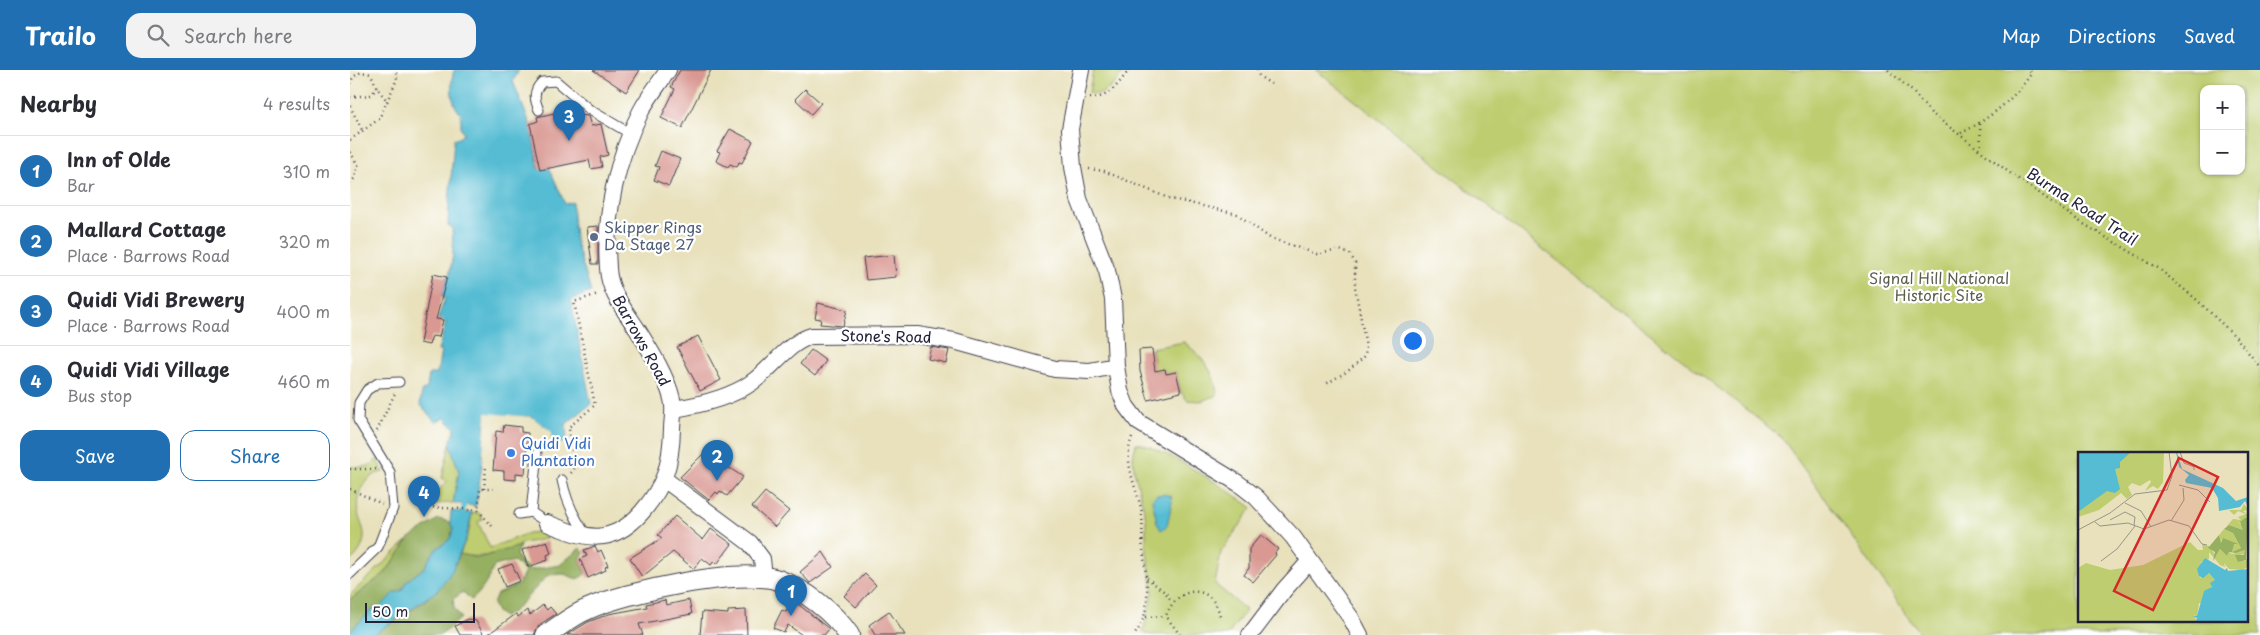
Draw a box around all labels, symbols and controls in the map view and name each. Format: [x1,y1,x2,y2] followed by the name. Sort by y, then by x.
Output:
[126,13,476,58] search box
[25,17,96,53] text: Trailo
[144,21,172,49] icon: search
[184,21,292,49] text: Search here
[2002,22,2040,49] text: Map
[2068,22,2156,49] text: Directions
[2184,22,2235,49] text: Saved
[2200,85,2245,175] map controls
[2200,85,2245,130] button: +
[20,87,97,119] text: Nearby
[263,91,330,115] text: 4 results
[553,100,585,141] pin: 3
[2200,130,2245,175] button: −
[67,145,171,173] text: Inn of Olde
[32,159,40,183] text: 1
[282,159,330,183] text: 310 m
[2023,161,2143,250] street label: Burma Road Trail
[67,173,95,197] text: Bar
[67,215,226,243] text: Mallard Cottage
[604,215,702,255] place label: Skipper Rings Da Stage 27
[30,229,42,253] text: 2
[279,229,330,253] text: 320 m
[588,231,600,243] marker: Skipper Rings Da Stage 27
[67,243,230,267] text: Place · Barrows Road
[1869,266,2009,306] park label: Signal Hill National Historic Site
[67,285,245,313] text: Quidi Vidi Brewery
[608,290,677,390] street label: Barrows Road
[31,299,41,323] text: 3
[277,299,330,323] text: 400 m
[67,313,230,337] text: Place · Barrows Road
[840,323,932,348] street label: Stone's Road
[1400,328,1426,354] your location
[67,355,230,383] text: Quidi Vidi Village
[31,369,41,393] text: 4
[278,369,330,393] text: 460 m
[67,383,132,407] text: Bus stop
[20,430,170,481] button: Save
[180,430,330,481] button: Share
[521,431,595,471] place label: Quidi Vidi Plantation
[701,440,733,481] pin: 2
[505,447,517,459] marker: Quidi Vidi Plantation
[2078,452,2248,622] inset map
[408,476,440,517] pin: 4
[775,575,807,616] pin: 1
[365,600,475,623] scale bar
[372,601,408,622] text: 50 m

